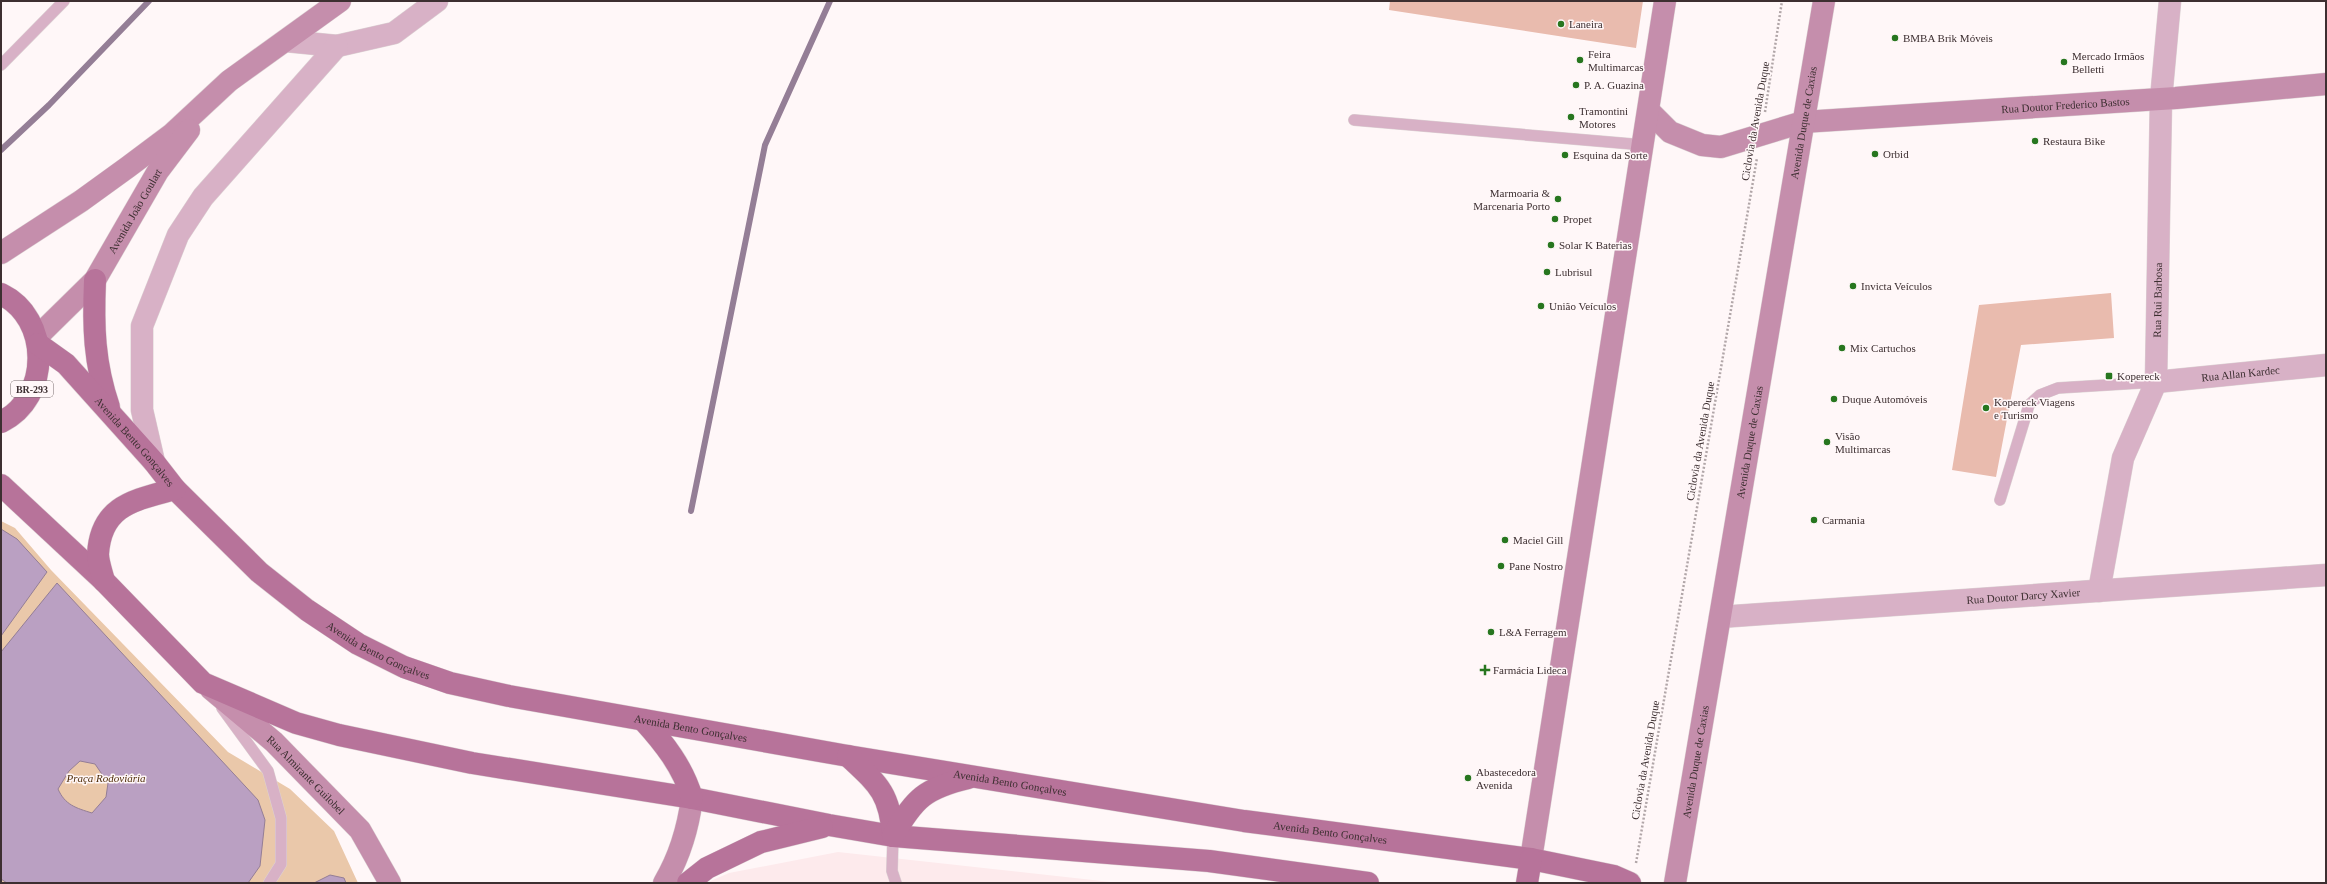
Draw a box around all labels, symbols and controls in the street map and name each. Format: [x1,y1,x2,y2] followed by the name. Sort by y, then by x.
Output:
[1569,18,1603,30] place label: Laneira
[1556,19,1566,29] marker: Laneira
[1903,32,1993,44] place label: BMBA Brik Móveis
[1890,33,1900,43] marker: BMBA Brik Móveis
[1588,48,1644,73] place label: Feira Multimarcas
[2072,50,2144,75] place label: Mercado Irmãos Belletti
[1575,55,1585,65] marker: Feira Multimarcas
[2059,57,2069,67] marker: Mercado Irmãos Belletti
[1739,60,1771,182] street label: Ciclovia da Avenida Duque
[1788,65,1819,180] street label: Avenida Duque de Caxias
[1584,79,1644,91] place label: P. A. Guazina
[1571,80,1581,90] marker: P. A. Guazina
[2001,95,2130,115] street label: Rua Doutor Frederico Bastos
[1579,105,1628,130] place label: Tramontini Motores
[1566,112,1576,122] marker: Tramontini Motores
[2043,135,2105,147] place label: Restaura Bike
[2030,136,2040,146] marker: Restaura Bike
[1883,148,1909,160] place label: Orbid
[1573,149,1648,161] place label: Esquina da Sorte
[1870,149,1880,159] marker: Orbid
[1560,150,1570,160] marker: Esquina da Sorte
[106,166,164,255] street label: Avenida João Goulart
[1473,187,1550,212] place label: Marmoaria & Marcenaria Porto
[1553,194,1563,204] marker: Marmoaria & Marcenaria Porto
[1563,213,1592,225] place label: Propet
[1550,214,1560,224] marker: Propet
[1559,239,1632,251] place label: Solar K Baterias
[1546,240,1556,250] marker: Solar K Baterias
[2151,262,2164,338] street label: Rua Rui Barbosa
[1555,266,1592,278] place label: Lubrisul
[1542,267,1552,277] marker: Lubrisul
[1861,280,1932,292] place label: Invicta Veículos
[1848,281,1858,291] marker: Invicta Veículos
[1549,300,1616,312] place label: União Veículos
[1536,301,1546,311] marker: União Veículos
[1850,342,1916,354] place label: Mix Cartuchos
[1837,343,1847,353] marker: Mix Cartuchos
[2201,364,2281,383] street label: Rua Allan Kardec
[2117,370,2160,382] place label: Kopereck
[2104,371,2114,381] marker: Kopereck
[1684,380,1716,502] street label: Ciclovia da Avenida Duque
[11,381,53,397] road number: BR-293
[1734,385,1765,500] street label: Avenida Duque de Caxias
[1842,393,1927,405] place label: Duque Automóveis
[92,394,177,489] street label: Avenida Bento Gonçalves
[1829,394,1839,404] marker: Duque Automóveis
[1994,396,2075,421] place label: Kopereck Viagens e Turismo
[1981,403,1991,413] marker: Kopereck Viagens e Turismo
[1835,430,1891,455] place label: Visão Multimarcas
[1822,437,1832,447] marker: Visão Multimarcas
[1822,514,1865,526] place label: Carmania
[1809,515,1819,525] marker: Carmania
[1513,534,1563,546] place label: Maciel Gill
[1500,535,1510,545] marker: Maciel Gill
[1509,560,1564,572] place label: Pane Nostro
[1496,561,1506,571] marker: Pane Nostro
[1966,586,2081,606] street label: Rua Doutor Darcy Xavier
[324,619,431,682] street label: Avenida Bento Gonçalves
[1499,626,1567,638] place label: L&A Ferragem
[1486,627,1496,637] marker: L&A Ferragem
[1493,664,1567,676] place label: Farmácia Lideca
[1480,665,1490,675] marker: Farmácia Lideca
[1629,699,1661,821] street label: Ciclovia da Avenida Duque
[1680,704,1711,819] street label: Avenida Duque de Caxias
[633,712,748,744] street label: Avenida Bento Gonçalves
[265,733,347,817] street label: Rua Almirante Guilobel
[1476,766,1536,791] place label: Abastecedora Avenida
[952,767,1068,798] street label: Avenida Bento Gonçalves
[65,772,146,784] park label: Praça Rodoviária
[1463,773,1473,783] marker: Abastecedora Avenida
[1273,819,1388,846] street label: Avenida Bento Gonçalves

